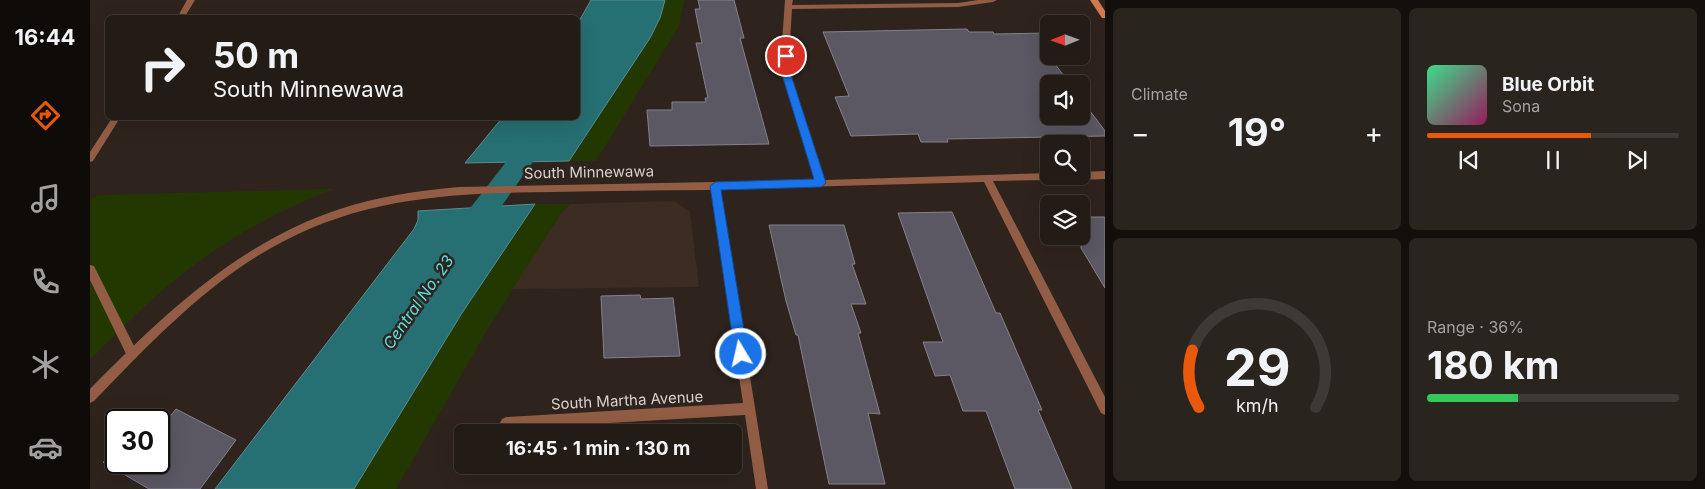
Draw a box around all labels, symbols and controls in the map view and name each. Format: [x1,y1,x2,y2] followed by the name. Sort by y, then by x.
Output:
[1040,15,1090,65] north arrow
[1040,15,1090,245] map controls
[15,24,75,50] text: 16:44
[213,34,299,76] text: 50 m
[130,35,195,100] icon: right
[765,35,807,77] pin
[772,42,800,70] icon: arrive
[1502,73,1594,96] text: Blue Orbit
[1040,75,1090,125] button: sound
[213,76,404,102] text: South Minnewawa
[1131,84,1188,104] text: Climate
[1502,96,1540,116] text: Sona
[28,98,63,133] icon: directions
[1228,109,1286,155] text: 19°
[1131,116,1150,150] text: −
[1364,116,1383,150] text: +
[1040,135,1090,185] button: search
[1455,146,1483,174] icon: previous
[1539,146,1567,174] icon: pause
[1623,146,1651,174] icon: next
[524,161,654,183] street label: South Minnewawa
[28,181,63,216] icon: music
[1040,195,1090,245] button: layers
[378,251,458,353] water label: Central No. 23
[28,264,63,299] icon: phone
[1427,317,1524,337] text: Range · 36%
[714,327,766,379] position arrow
[1224,336,1290,399] text: 29
[1427,342,1559,388] text: 180 km
[28,347,63,382] icon: climate
[550,387,704,413] street label: South Martha Avenue
[1236,395,1278,416] text: km/h
[105,409,170,474] speed limit sign: 30
[28,430,63,465] icon: car
[506,437,690,460] text: 16:45 · 1 min · 130 m

